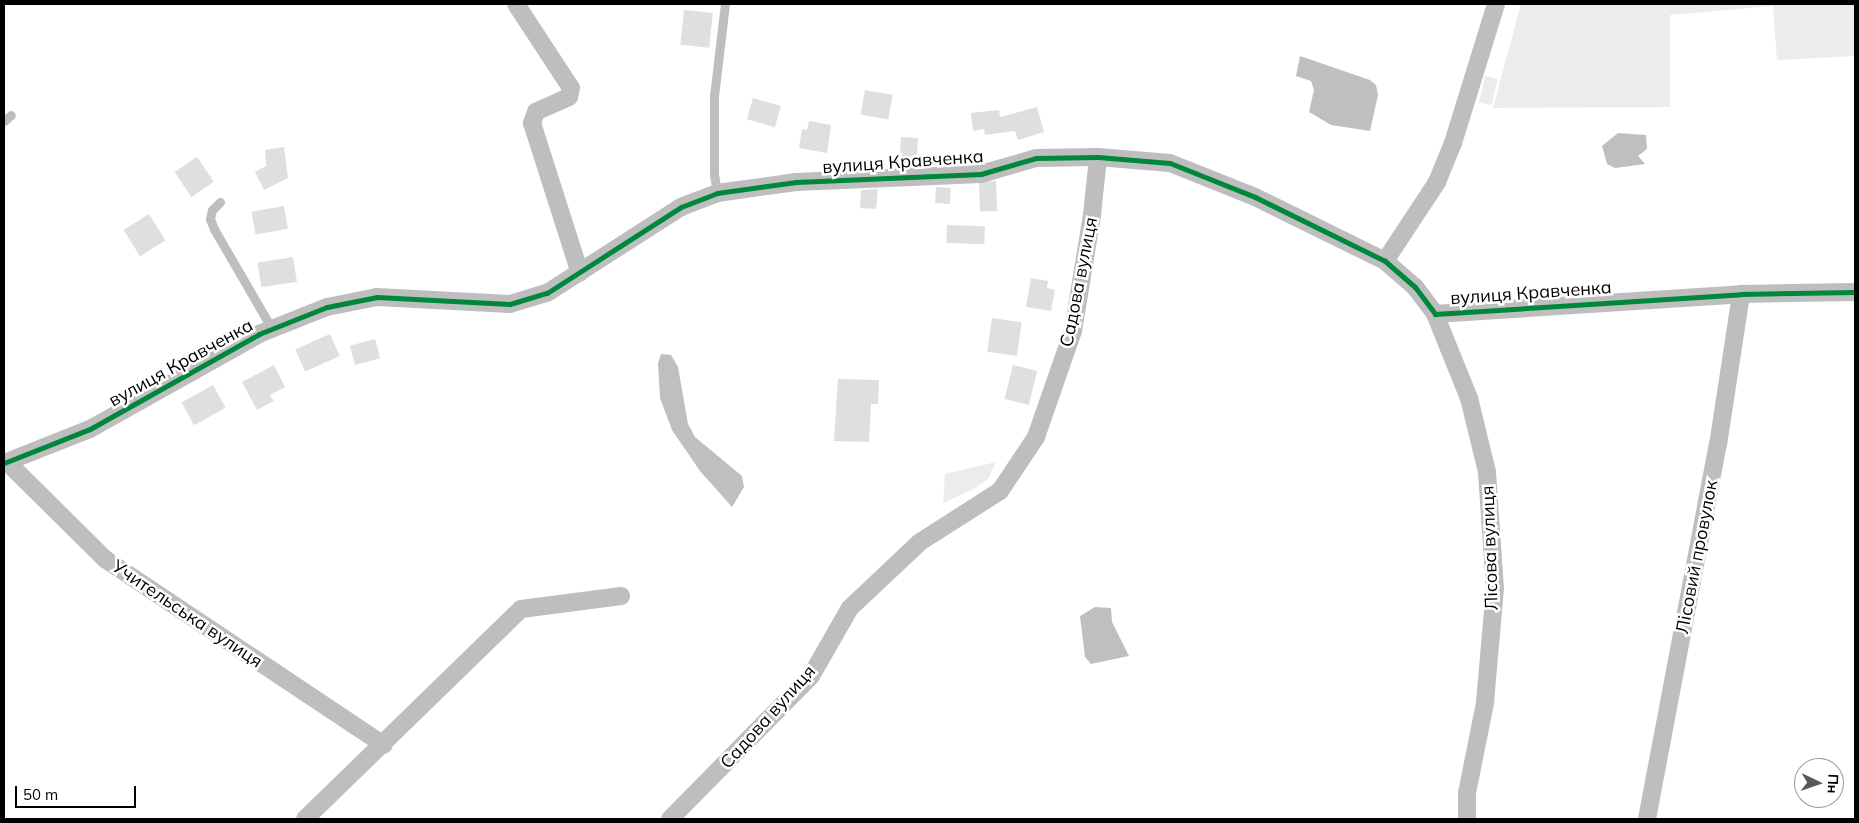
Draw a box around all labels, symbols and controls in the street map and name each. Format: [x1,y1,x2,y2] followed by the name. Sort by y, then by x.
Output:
[822,146,984,178] street label: вулиця Кравченка
[1056,215,1102,349] street label: Садова вулиця
[1450,277,1612,309] street label: вулиця Кравченка
[105,314,257,412] street label: вулиця Кравченка
[1672,478,1722,636] street label: Лісовий провулок
[1477,485,1503,611] street label: Лісова вулиця
[108,556,266,672] street label: Учительська вулиця
[716,661,820,773] street label: Садова вулиця
[1794,758,1844,808] north arrow
[1823,774,1842,794] text: Пн
[18,776,139,808] scale bar
[23,785,58,804] text: 50 m

